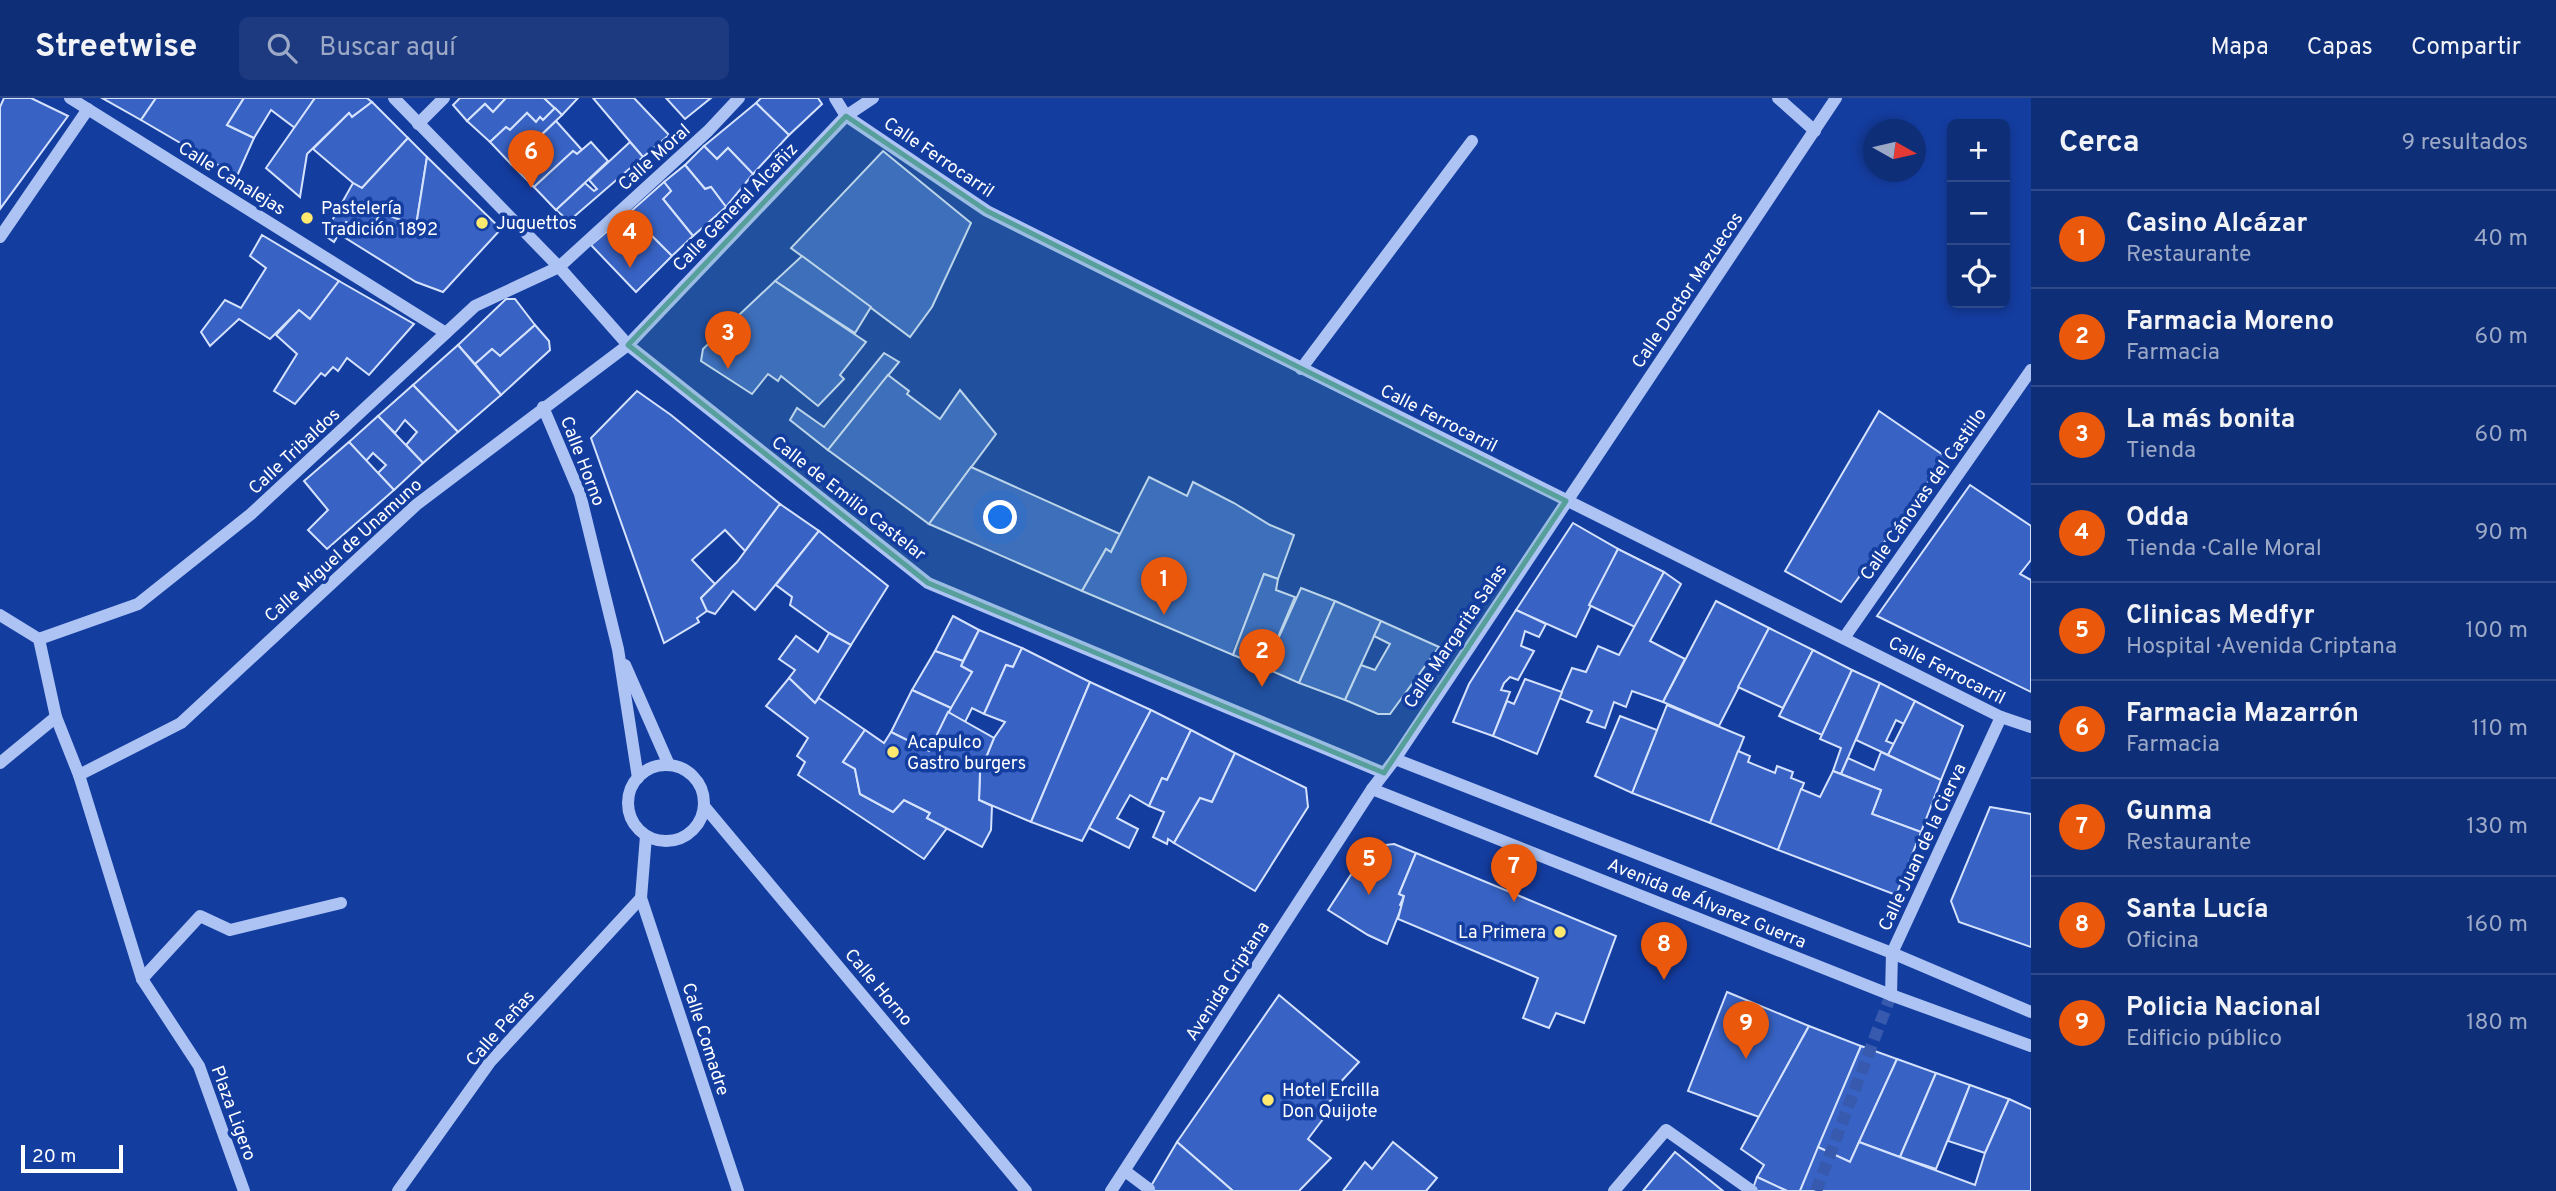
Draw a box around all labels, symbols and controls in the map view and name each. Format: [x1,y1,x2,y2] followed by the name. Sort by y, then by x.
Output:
[239,17,729,80] search box
[35,27,197,69] text: Streetwise
[263,29,301,67] icon: search
[319,32,456,65] text: Buscar aquí
[2211,33,2269,63] text: Mapa
[2307,33,2373,63] text: Capas
[2411,33,2521,63] text: Compartir
[878,113,998,204] street label: Calle Ferrocarril
[1863,119,1926,182] north arrow
[1947,119,2010,308] map controls
[1947,119,2010,182] button: +
[614,120,696,197] street label: Calle Moral
[2059,125,2139,162] text: Cerca
[2402,129,2528,158] text: 9 resultados
[508,130,554,188] pin: 6
[173,137,289,221] street label: Calle Canalejas
[669,139,804,277] street label: Calle General Alcañiz
[1947,182,2010,245] button: −
[321,198,438,242] place label: Pastelería Tradición 1892
[1627,208,1749,373] street label: Calle Doctor Mazuecos
[2126,208,2307,241] text: Casino Alcázar
[299,210,315,226] marker: Pastelería Tradición 1892
[607,210,653,268] pin: 4
[496,213,577,236] place label: Juguettos
[474,215,490,231] marker: Juguettos
[2077,225,2087,254] text: 1
[2474,225,2528,254] text: 40 m
[2126,241,2251,270] text: Restaurante
[1947,245,2010,308] button: locate
[2126,306,2334,339] text: Farmacia Moreno
[705,311,751,369] pin: 3
[2075,323,2089,352] text: 2
[2475,323,2528,352] text: 60 m
[2126,339,2220,368] text: Farmacia
[1376,380,1501,459] street label: Calle Ferrocarril
[244,404,346,500] street label: Calle Tribaldos
[1856,404,1993,586] street label: Calle Cánovas del Castillo
[2126,404,2295,437] text: La más bonita
[554,413,609,510] street label: Calle Horno
[2075,421,2089,450] text: 3
[2475,421,2528,450] text: 60 m
[766,432,930,567] street label: Calle de Emilio Castelar
[2126,437,2196,466] text: Tienda
[260,474,428,628] street label: Calle Miguel de Unamuno
[983,500,1017,534] your location
[2126,502,2189,535] text: Odda
[2075,519,2089,548] text: 4
[2475,519,2528,548] text: 90 m
[2126,535,2322,564] text: Tienda · Calle Moral
[1141,557,1187,615] pin: 1
[1399,560,1513,713] street label: Calle Margarita Salas
[2126,600,2315,633] text: Clinicas Medfyr
[2075,617,2089,646] text: 5
[2465,617,2528,646] text: 100 m
[1239,629,1285,687] pin: 2
[1884,632,2009,711] street label: Calle Ferrocarril
[2126,633,2397,662] text: Hospital · Avenida Criptana
[2126,698,2359,731] text: Farmacia Mazarrón
[2075,715,2089,744] text: 6
[2471,715,2528,744] text: 110 m
[2126,731,2220,760] text: Farmacia
[907,732,1026,776] place label: Acapulco Gastro burgers
[885,744,901,760] marker: Acapulco Gastro burgers
[1874,760,1972,935] street label: Calle Juan de la Cierva
[2126,796,2212,829] text: Gunma
[2076,813,2088,842] text: 7
[2466,813,2528,842] text: 130 m
[2126,829,2251,858] text: Restaurante
[1346,837,1392,895] pin: 5
[1491,844,1537,902] pin: 7
[1604,852,1810,955] street label: Avenida de Álvarez Guerra
[2126,894,2268,927] text: Santa Lucía
[2075,911,2089,940] text: 8
[2466,911,2528,940] text: 160 m
[1181,918,1275,1046] street label: Avenida Criptana
[1458,922,1546,945] place label: La Primera
[1641,922,1687,980] pin: 8
[1552,924,1568,940] marker: La Primera
[2126,927,2199,956] text: Oficina
[839,944,917,1032] street label: Calle Horno
[675,980,734,1099] street label: Calle Comadre
[462,986,541,1072] street label: Calle Peñas
[2126,992,2321,1025] text: Policia Nacional
[1723,1001,1769,1059] pin: 9
[2075,1009,2089,1038] text: 9
[2466,1009,2528,1038] text: 180 m
[2126,1025,2282,1054] text: Edificio público
[205,1063,260,1164] street label: Plaza Ligero
[1282,1080,1379,1124] place label: Hotel Ercilla Don Quijote
[1260,1092,1276,1108] marker: Hotel Ercilla Don Quijote
[21,1142,122,1174] scale bar
[32,1145,76,1169] text: 20 m

